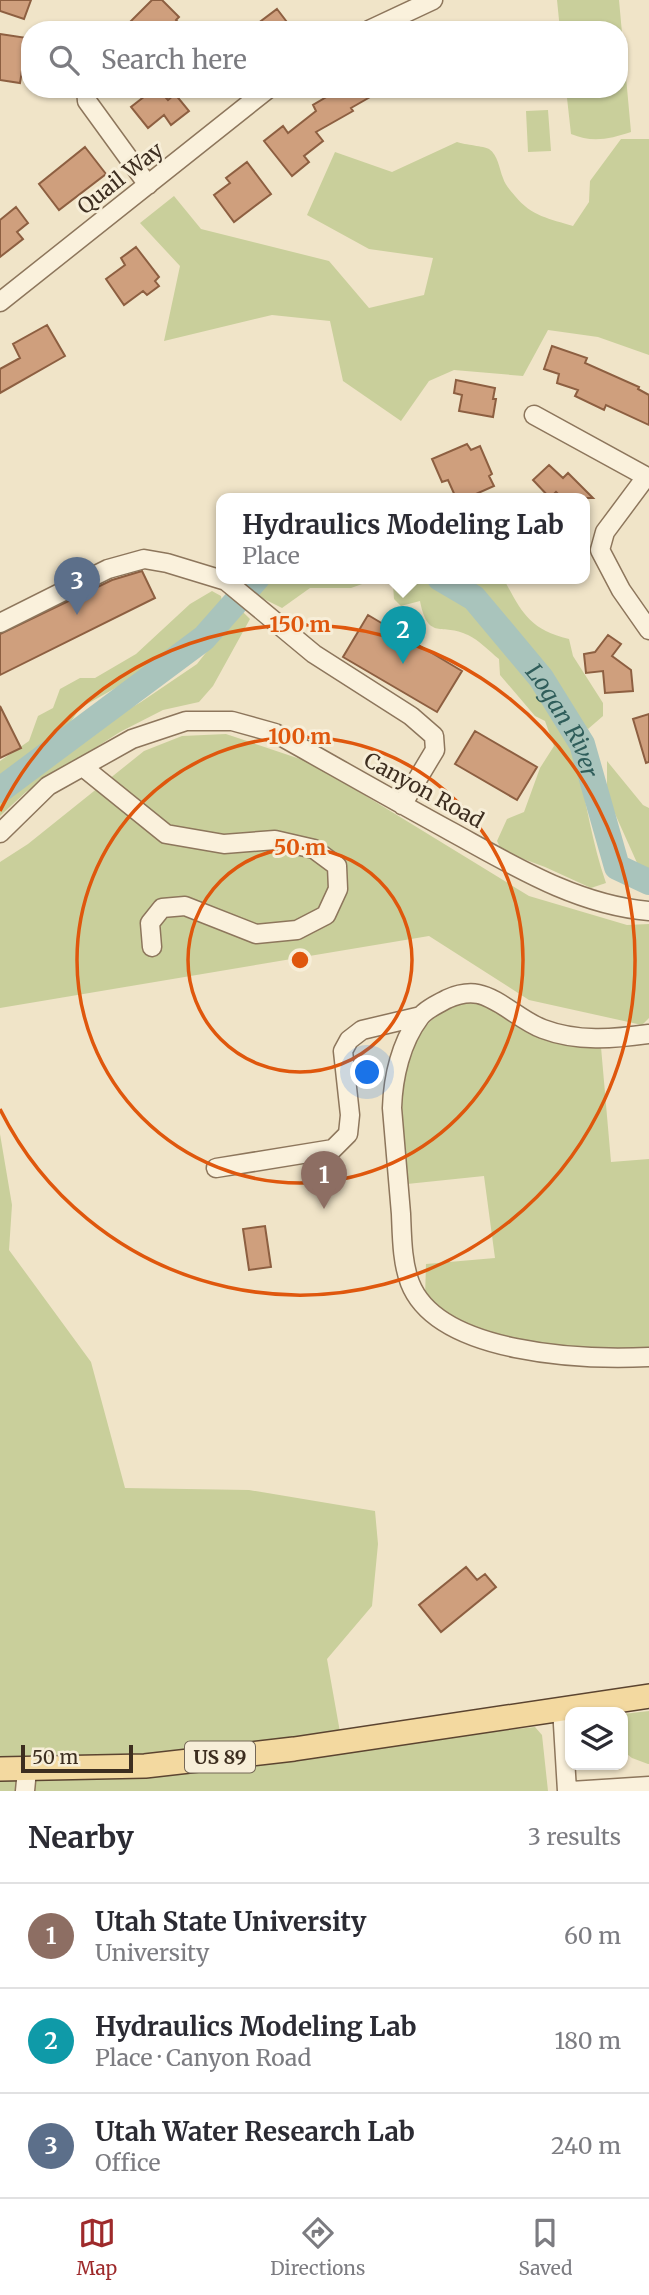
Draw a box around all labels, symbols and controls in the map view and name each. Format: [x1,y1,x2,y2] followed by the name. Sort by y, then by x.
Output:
[21,21,628,98] search box
[45,41,83,79] icon: search
[101,43,247,76] text: Search here
[72,136,169,220] street label: Quail Way
[216,493,590,584] popup
[242,508,564,541] text: Hydraulics Modeling Lab
[242,541,300,570] text: Place
[54,557,100,615] pin: 3
[380,606,426,664] pin: 2
[269,611,331,638] text: 150 m
[520,657,605,781] water label: Logan River
[269,723,331,750] text: 100 m
[359,746,489,834] street label: Canyon Road
[274,834,326,861] text: 50 m
[288,948,312,972] centre of rings
[350,1055,384,1089] your location
[301,1151,347,1209] pin: 1
[565,1707,628,1770] map controls
[565,1707,628,1770] button: layers
[21,1742,133,1774] scale bar
[185,1742,255,1772] road number: US 89
[32,1745,78,1769] text: 50 m
[28,1818,134,1856] text: Nearby
[528,1822,621,1851] text: 3 results
[95,1905,366,1938] text: Utah State University
[46,1921,56,1950] text: 1
[564,1921,621,1950] text: 60 m
[95,1938,210,1967] text: University
[95,2010,417,2043] text: Hydraulics Modeling Lab
[44,2026,58,2055] text: 2
[555,2026,621,2055] text: 180 m
[95,2043,311,2072] text: Place · Canyon Road
[95,2115,415,2148] text: Utah Water Research Lab
[44,2131,58,2160] text: 3
[551,2131,621,2160] text: 240 m
[95,2148,160,2177] text: Office
[77,2214,117,2280] tab: Map
[270,2214,365,2280] tab: Directions
[519,2214,572,2280] tab: Saved

